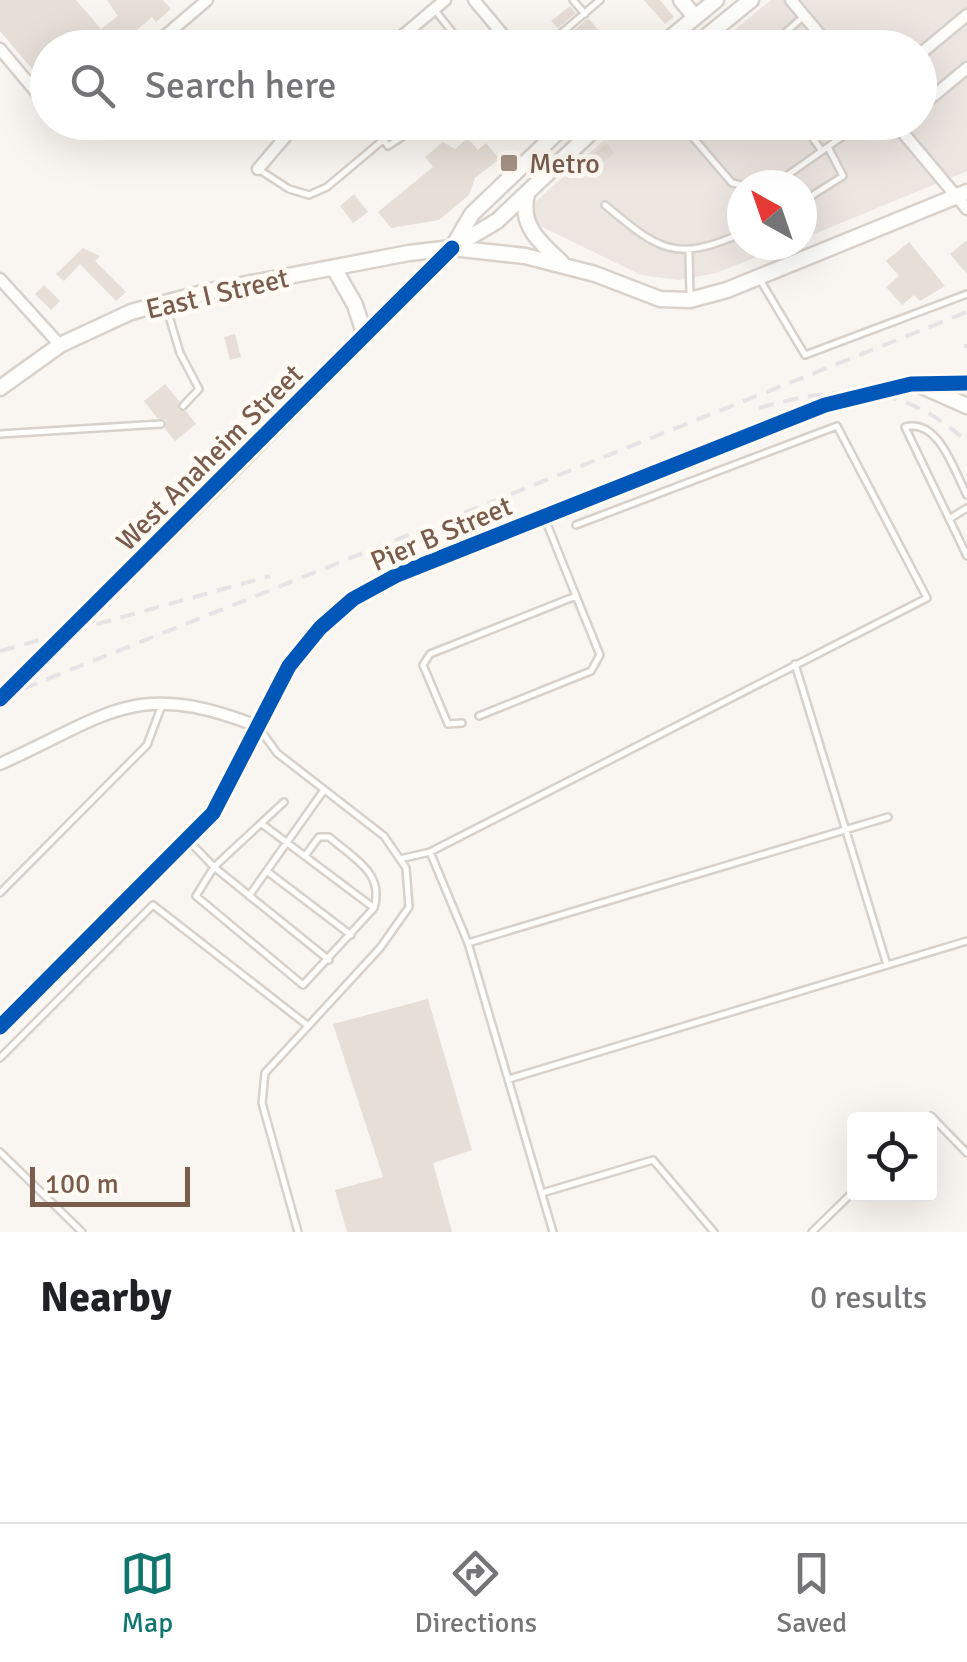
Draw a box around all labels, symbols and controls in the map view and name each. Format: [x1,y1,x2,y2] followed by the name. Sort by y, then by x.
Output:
[30,30,937,140] search box
[65,58,120,113] icon: search
[145,62,337,109] text: Search here
[529,147,600,181] place label: Metro
[498,152,520,174] marker: Metro
[727,170,817,260] north arrow
[143,261,292,327] street label: East I Street
[109,357,310,558] street label: West Anaheim Street
[366,489,517,579] street label: Pier B Street
[847,1112,937,1202] map controls
[847,1112,937,1202] button: locate
[30,1162,190,1206] scale bar
[45,1167,119,1201] text: 100 m
[40,1272,172,1323] text: Nearby
[810,1278,927,1317] text: 0 results
[120,1546,175,1640] tab: Map
[415,1546,537,1640] tab: Directions
[777,1546,847,1640] tab: Saved

